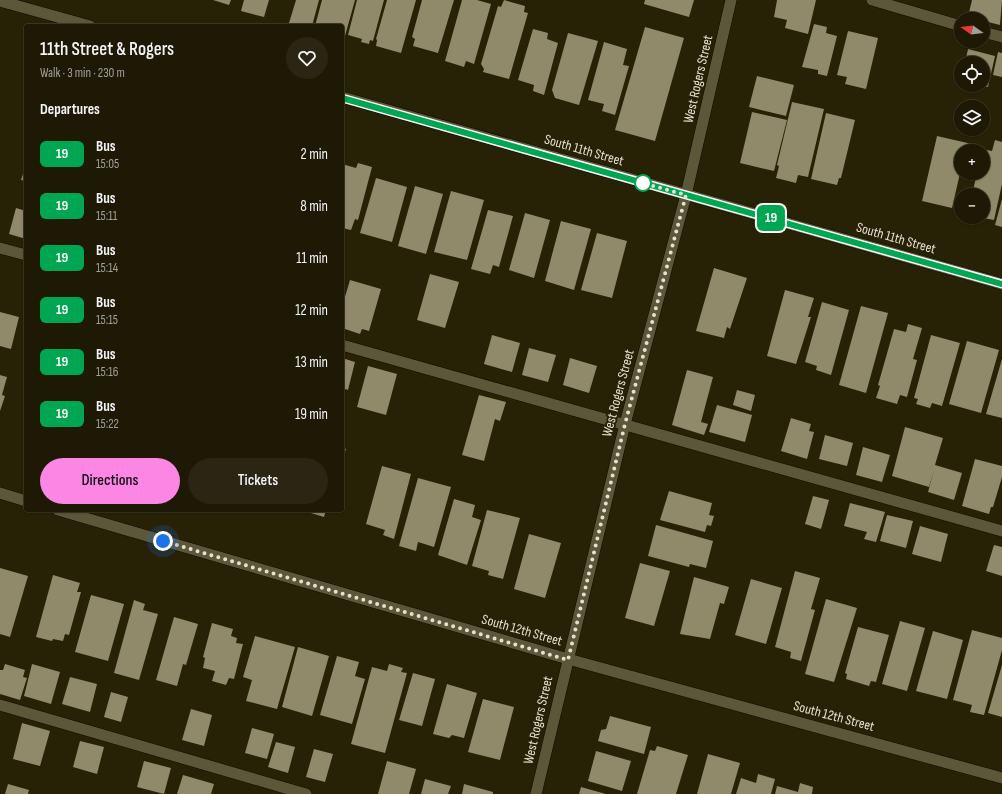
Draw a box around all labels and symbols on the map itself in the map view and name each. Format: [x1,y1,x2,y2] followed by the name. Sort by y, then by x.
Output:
[954,12,990,48] north arrow
[680,33,716,125] street label: West Rogers Street
[542,131,626,169] street label: South 11th Street
[634,174,652,192] unlabelled marker
[753,205,789,231] line badge: 19
[854,219,938,257] street label: South 11th Street
[598,347,638,439] street label: West Rogers Street
[153,531,173,551] your location
[480,610,564,650] street label: South 12th Street
[520,674,556,766] street label: West Rogers Street
[792,697,876,735] street label: South 12th Street

